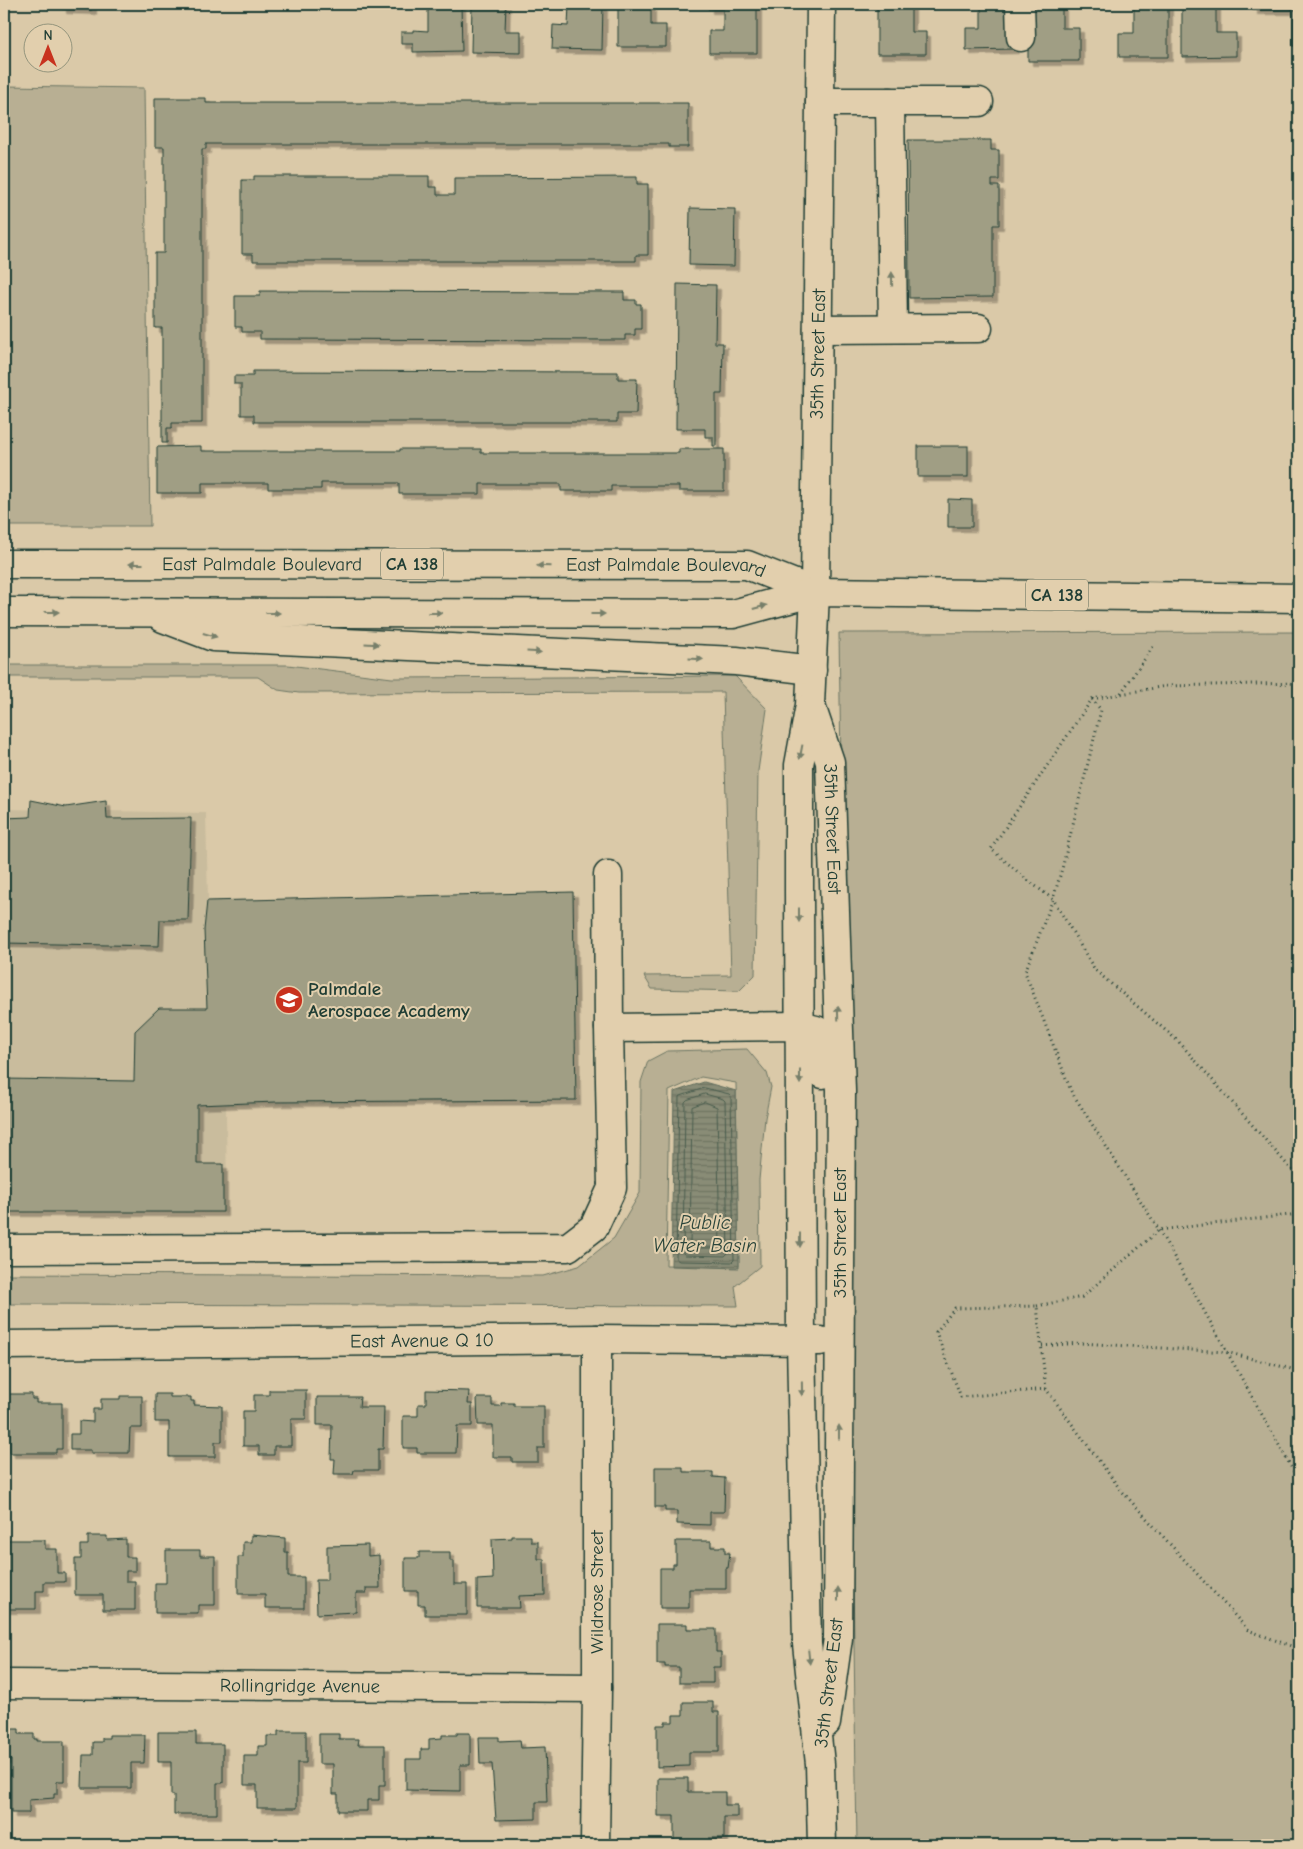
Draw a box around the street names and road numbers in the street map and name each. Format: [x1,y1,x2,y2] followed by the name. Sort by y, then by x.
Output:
[806,288,830,419] street label: 35th Street East
[381,548,443,580] road number: CA 138
[162,553,362,575] street label: East Palmdale Boulevard
[566,554,769,582] street label: East Palmdale Boulevard
[1026,580,1088,610] road number: CA 138
[819,763,845,895] street label: 35th Street East
[829,1167,851,1298] street label: 35th Street East
[350,1329,494,1352] street label: East Avenue Q 10
[586,1530,608,1654] street label: Wildrose Street
[810,1616,848,1749] street label: 35th Street East
[220,1674,380,1698] street label: Rollingridge Avenue

